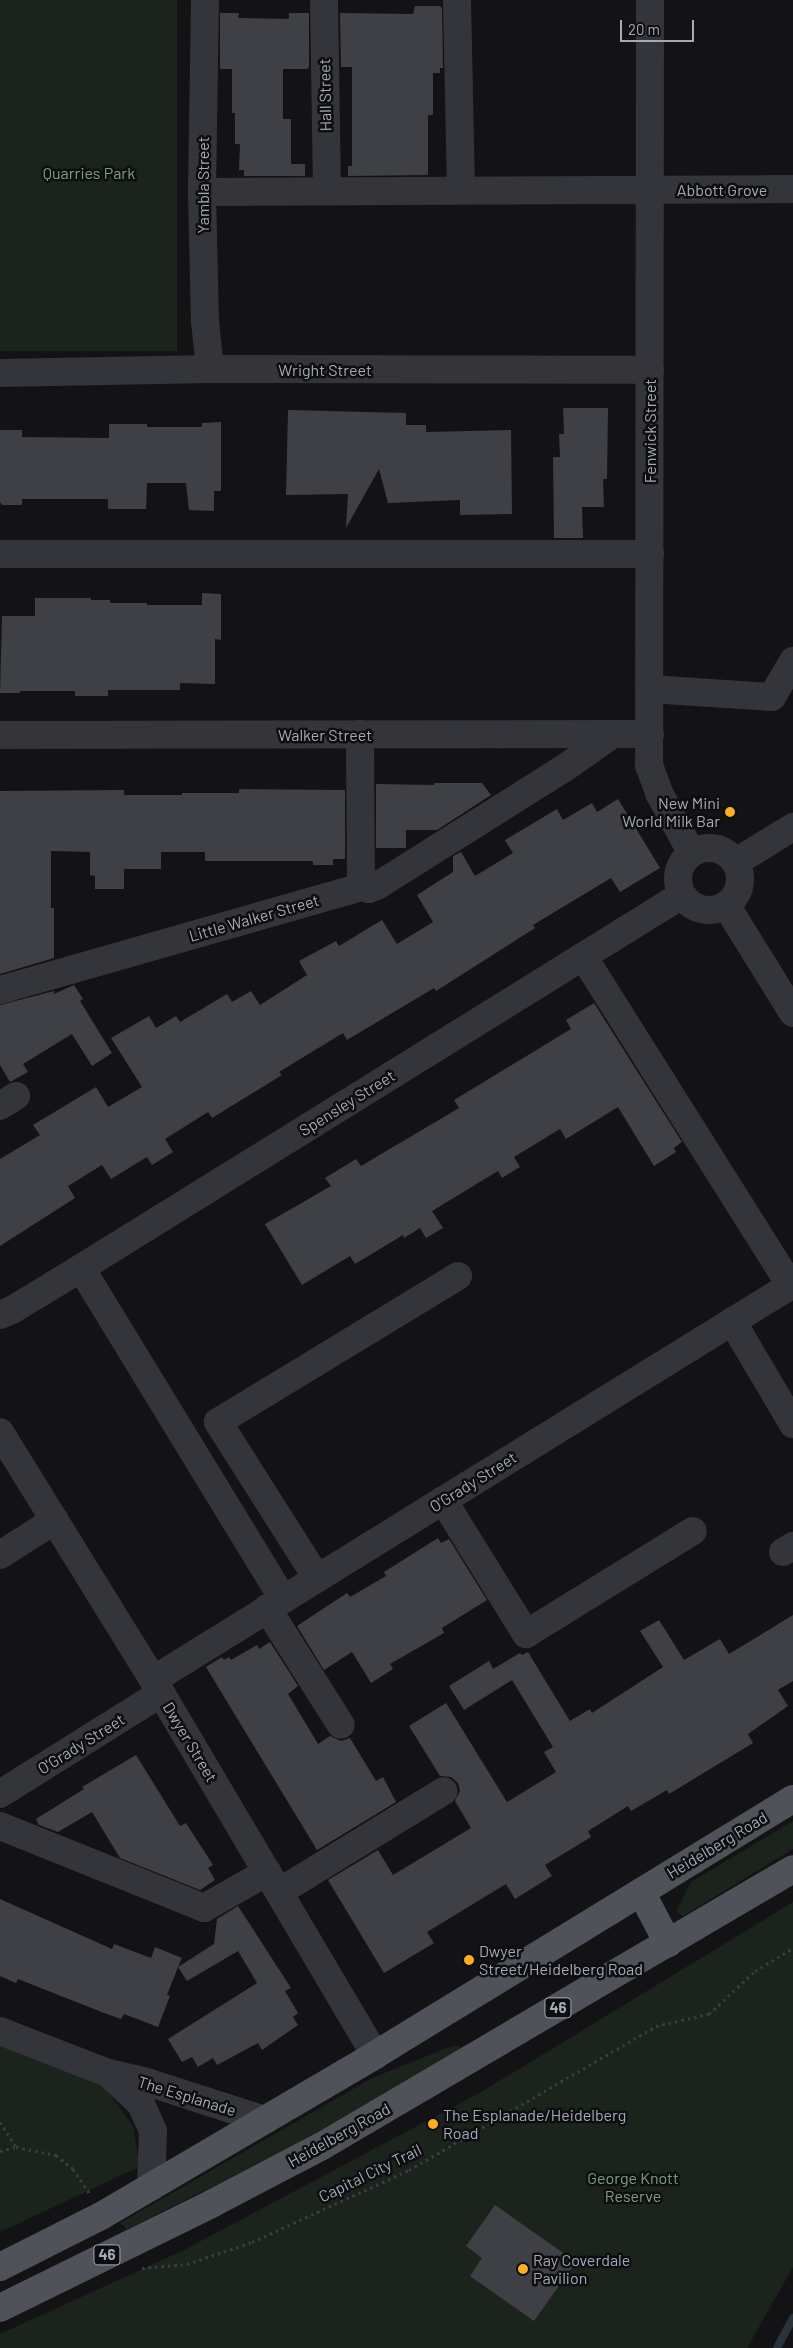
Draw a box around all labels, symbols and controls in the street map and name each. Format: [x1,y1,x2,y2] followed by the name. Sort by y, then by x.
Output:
[623,10,697,42] scale bar
[628,20,660,38] text: 20 m
[315,58,335,132] street label: Hall Street
[193,136,213,234] street label: Yambla Street
[43,163,135,183] park label: Quarries Park
[677,180,767,200] street label: Abbott Grove
[278,360,372,380] street label: Wright Street
[640,379,660,483] street label: Fenwick Street
[278,725,372,745] street label: Walker Street
[622,793,720,831] place label: New Mini World Milk Bar
[724,806,736,818] marker: New Mini World Milk Bar
[187,890,321,946] street label: Little Walker Street
[296,1066,398,1140] street label: Spensley Street
[426,1448,520,1516] street label: O'Grady Street
[159,1699,221,1785] street label: Dwyer Street
[34,1710,128,1778] street label: O'Grady Street
[663,1807,771,1883] street label: Heidelberg Road
[479,1941,643,1979] place label: Dwyer Street/Heidelberg Road
[463,1954,475,1966] marker: Dwyer Street/Heidelberg Road
[544,1996,572,2020] road number: 46
[136,2072,238,2120] street label: The Esplanade
[285,2099,393,2171] street label: Heidelberg Road
[443,2105,626,2143] place label: The Esplanade/Heidelberg Road
[427,2118,439,2130] marker: The Esplanade/Heidelberg Road
[316,2140,424,2206] street label: Capital City Trail
[587,2168,679,2206] park label: George Knott Reserve
[93,2242,121,2268] road number: 46
[533,2250,630,2288] place label: Ray Coverdale Pavilion
[517,2263,529,2275] marker: Ray Coverdale Pavilion

